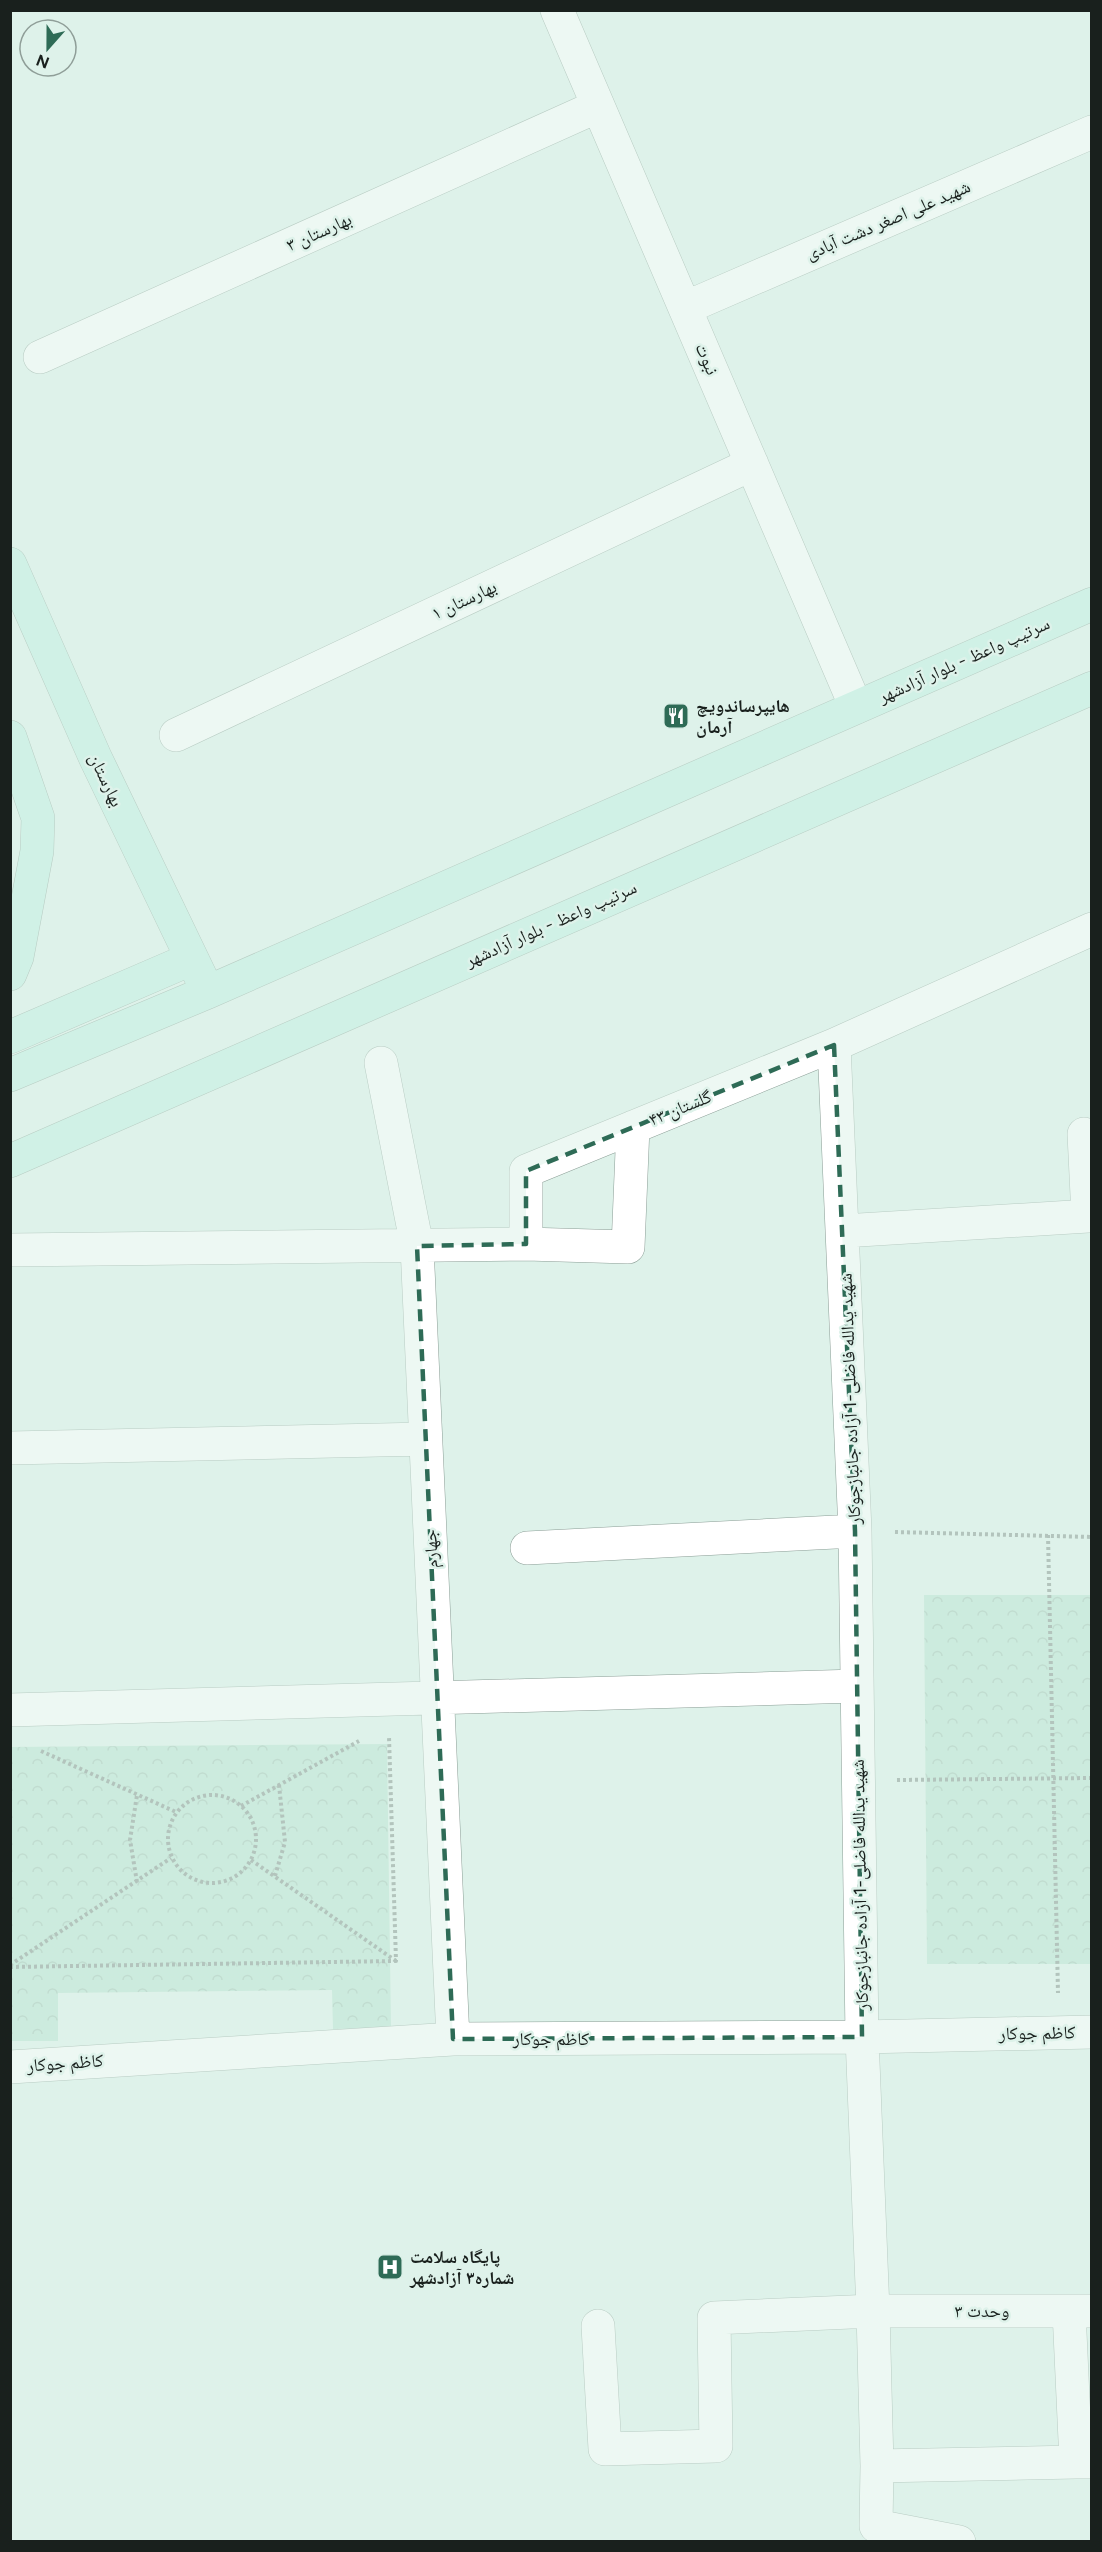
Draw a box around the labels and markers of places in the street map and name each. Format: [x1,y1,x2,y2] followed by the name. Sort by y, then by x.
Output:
[696,695,790,738] place label: هایپرساندویچ آرمان
[661,701,691,731] restaurant icon: هایپرساندویچ آرمان
[409,2246,514,2289] place label: پایگاه سلامت شماره۳ آزادشهر
[375,2252,405,2282] hospital icon: پایگاه سلامت شماره۳ آزادشهر

